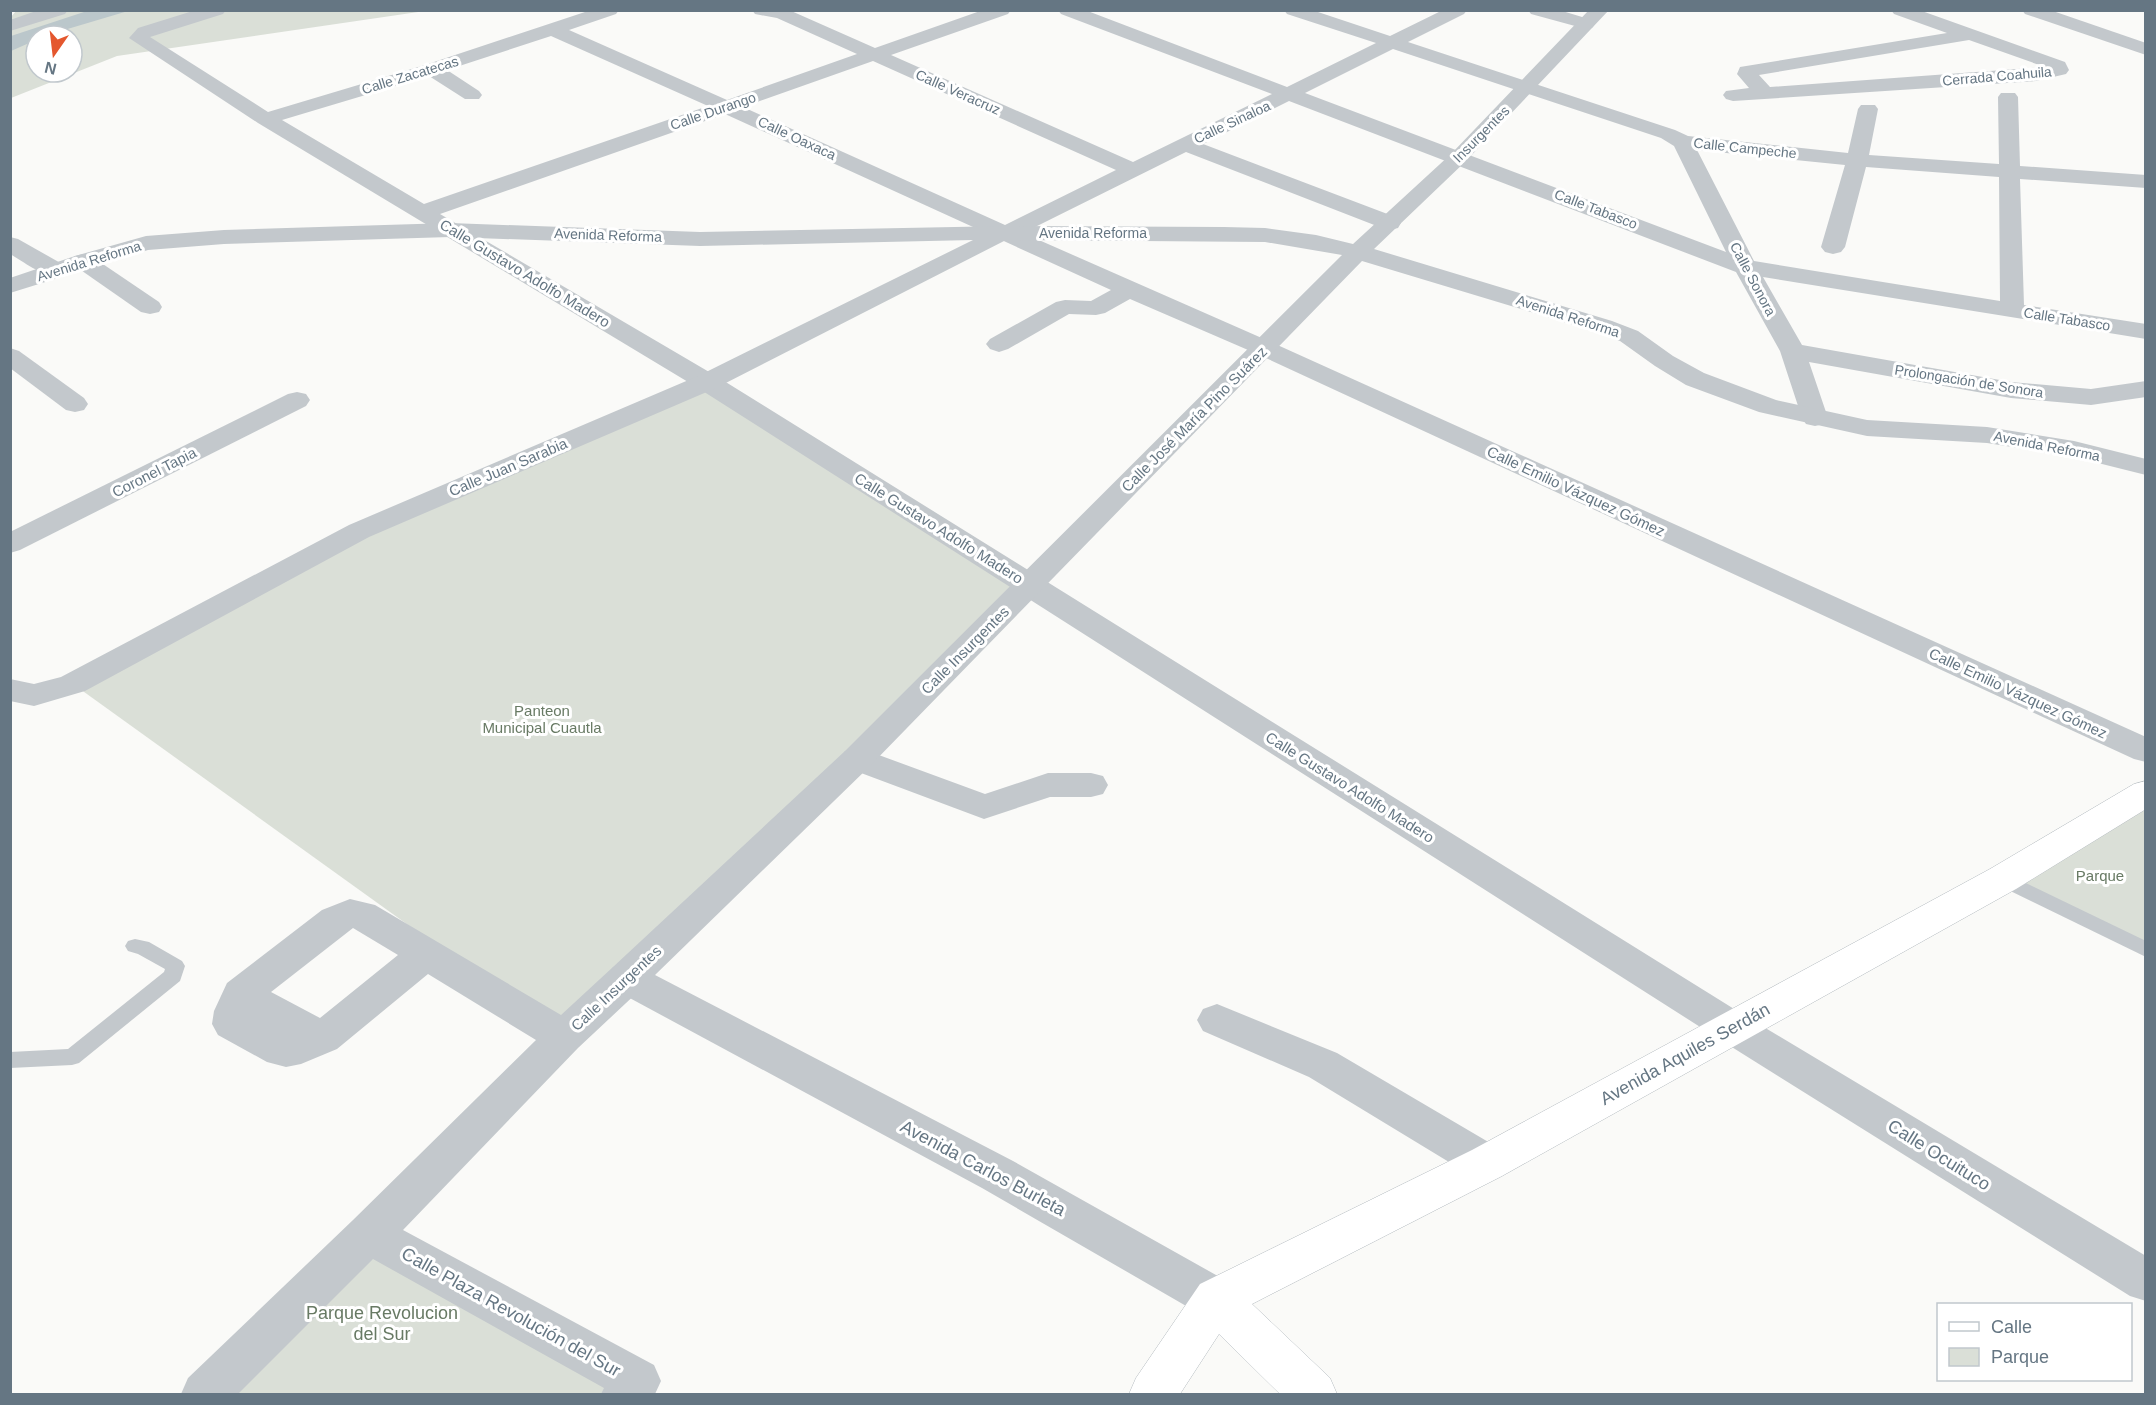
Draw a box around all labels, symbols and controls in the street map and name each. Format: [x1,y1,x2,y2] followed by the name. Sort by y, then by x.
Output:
[24,24,84,84] north arrow
[360,53,460,97] street label: Calle Zacatecas
[43,58,58,78] text: N
[1942,63,2053,89] street label: Cerrada Coahuila
[913,66,1003,118] street label: Calle Veracruz
[668,89,758,133] street label: Calle Durango
[1191,97,1273,147] street label: Calle Sinaloa
[1449,102,1513,166] street label: Insurgentes
[756,113,839,163] street label: Calle Oaxaca
[1693,135,1798,161] street label: Calle Campeche
[1552,186,1640,232] street label: Calle Tabasco
[437,215,613,331] street label: Calle Gustavo Adolfo Madero
[554,225,662,245] street label: Avenida Reforma
[1039,225,1147,241] street label: Avenida Reforma
[35,238,143,284] street label: Avenida Reforma
[1727,240,1779,319] street label: Calle Sonora
[1514,292,1622,340] street label: Avenida Reforma
[2022,304,2112,334] street label: Calle Tabasco
[1118,343,1270,495] street label: Calle José María Pino Suárez
[1894,361,2045,401] street label: Prolongación de Sonora
[1993,428,2102,464] street label: Avenida Reforma
[446,434,570,500] street label: Calle Juan Sarabia
[1484,442,1668,540] street label: Calle Emilio Vázquez Gómez
[109,443,200,501] street label: Coronel Tapia
[852,469,1026,587] street label: Calle Gustavo Adolfo Madero
[918,603,1012,697] street label: Calle Insurgentes
[1926,644,2110,742] street label: Calle Emilio Vázquez Gómez
[482,702,602,736] park label: Panteon Municipal Cuautla
[1263,728,1437,846] street label: Calle Gustavo Adolfo Madero
[2076,867,2124,884] park label: Parque
[568,942,664,1034] street label: Calle Insurgentes
[1597,999,1773,1109] street label: Avenida Aquiles Serdán
[897,1116,1070,1220] street label: Avenida Carlos Burleta
[1884,1116,1994,1194] street label: Calle Ocuituco
[398,1243,624,1381] street label: Calle Plaza Revolución del Sur
[306,1303,458,1344] park label: Parque Revolucion del Sur
[1937,1303,2132,1381] legend
[1991,1317,2032,1337] text: Calle
[1991,1347,2049,1367] text: Parque

